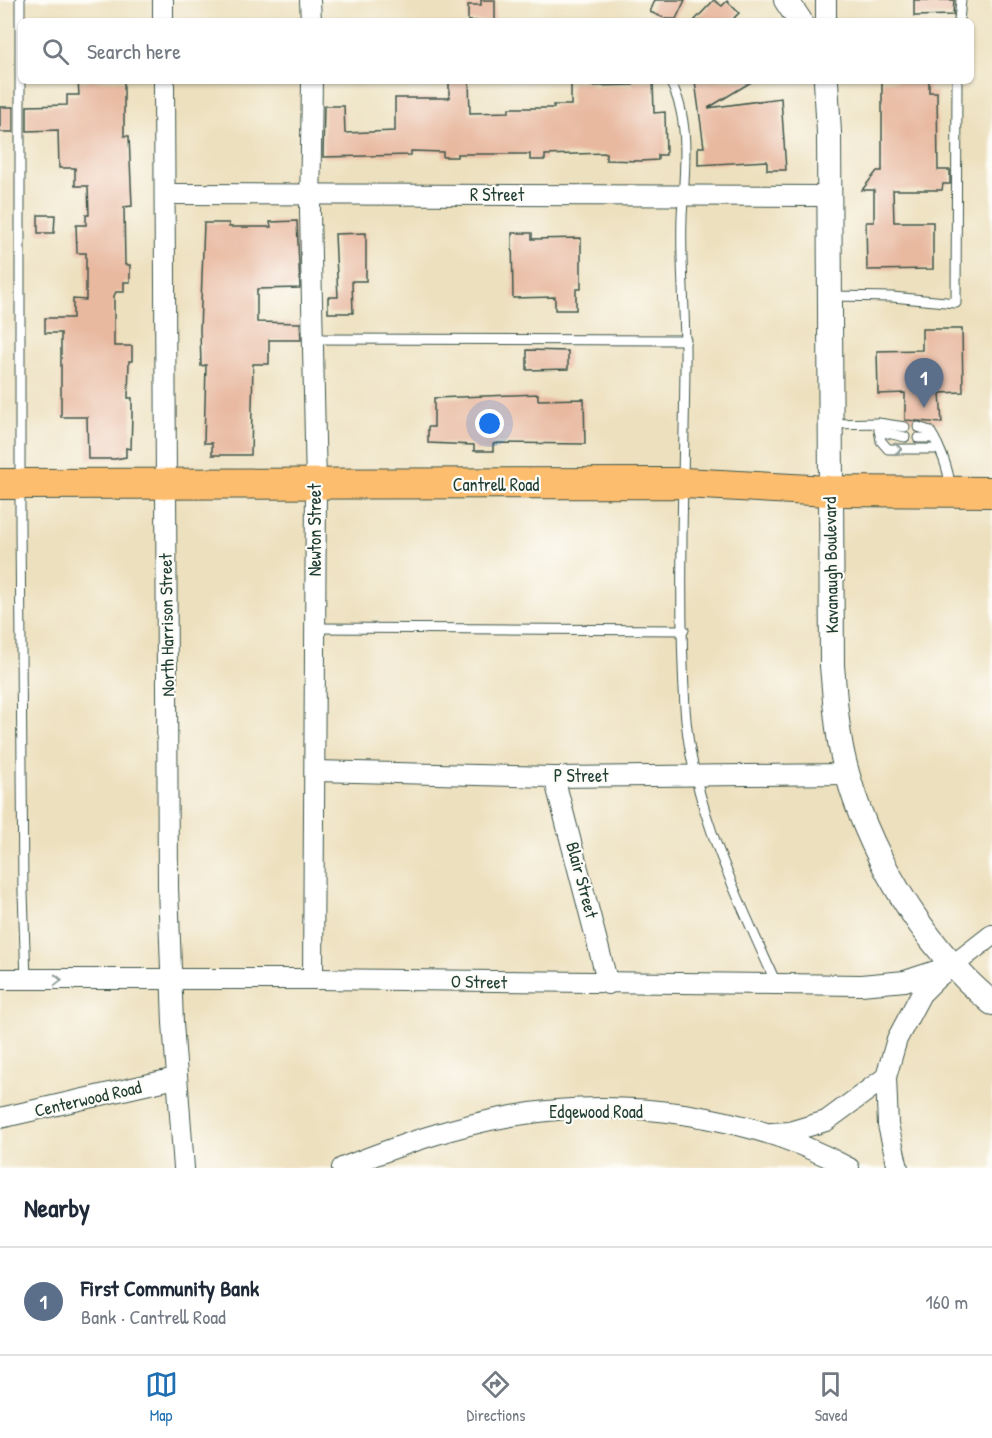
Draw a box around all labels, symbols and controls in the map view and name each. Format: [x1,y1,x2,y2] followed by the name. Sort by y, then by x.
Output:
[18,18,974,84] search box
[39,35,72,68] icon: search
[87,36,181,66] text: Search here
[470,182,525,207] street label: R Street
[904,358,944,408] pin: 1
[475,409,504,438] your location
[894,443,903,456] one-way arrow
[453,472,539,497] street label: Cantrell Road
[302,483,327,576] street label: Newton Street
[817,497,844,634] street label: Kavanaugh Boulevard
[153,552,180,697] street label: North Harrison Street
[554,763,609,788] street label: P Street
[560,839,605,922] street label: Blair Street
[451,969,508,995] street label: O Street
[54,974,63,986] one-way arrow
[32,1074,144,1123] street label: Centerwood Road
[549,1099,643,1124] street label: Edgewood Road
[24,1190,90,1225] text: Nearby
[81,1273,259,1303] text: First Community Bank
[40,1288,47,1315] text: 1
[926,1288,968,1315] text: 160 m
[81,1303,226,1330] text: Bank · Cantrell Road
[145,1368,178,1426] tab: Map
[467,1368,525,1426] tab: Directions
[814,1368,847,1426] tab: Saved

